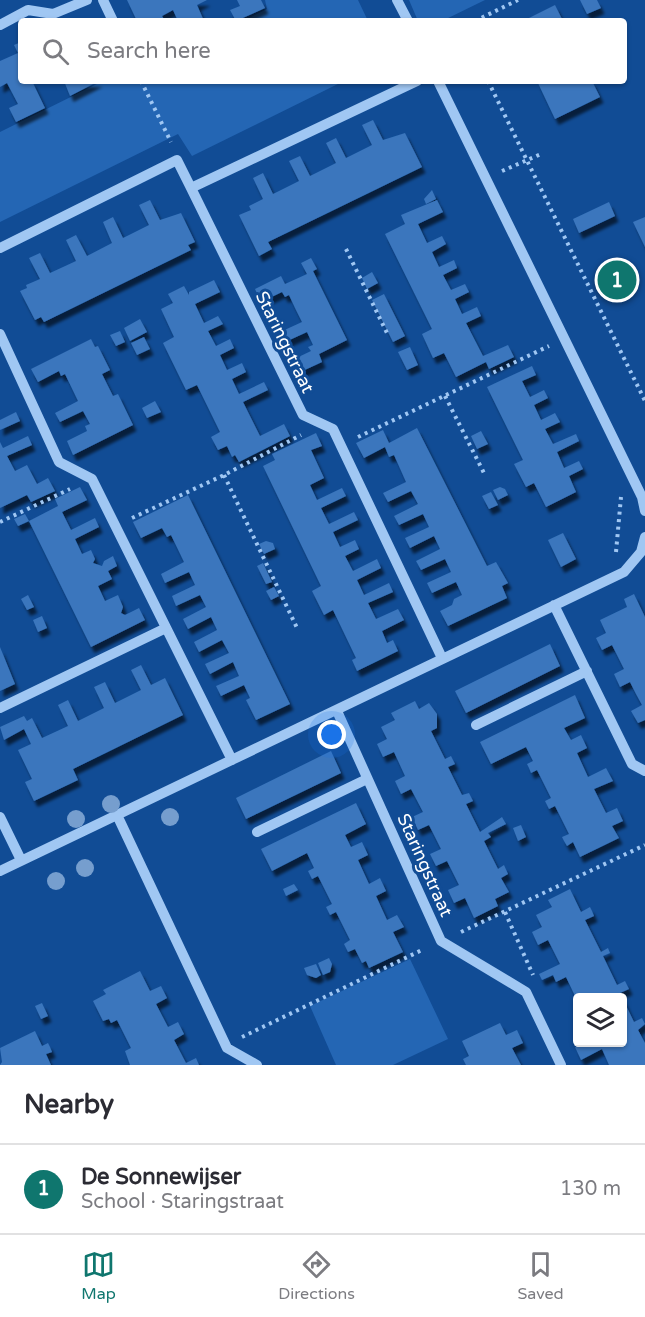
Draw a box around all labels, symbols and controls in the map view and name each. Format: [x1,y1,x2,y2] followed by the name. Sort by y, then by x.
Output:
[18,18,627,84] search box
[39,35,72,68] icon: search
[87,38,211,64] text: Search here
[598,258,636,302] pin: 1
[251,287,319,397] street label: Staringstraat
[317,720,346,749] your location
[392,810,458,920] street label: Staringstraat
[573,993,627,1047] map controls
[573,993,627,1047] button: layers
[24,1089,114,1120] text: Nearby
[81,1164,241,1190] text: De Sonnewijser
[37,1177,50,1201] text: 1
[560,1177,621,1201] text: 130 m
[81,1190,284,1214] text: School · Staringstraat
[81,1248,116,1304] tab: Map
[278,1248,355,1304] tab: Directions
[517,1248,564,1304] tab: Saved

